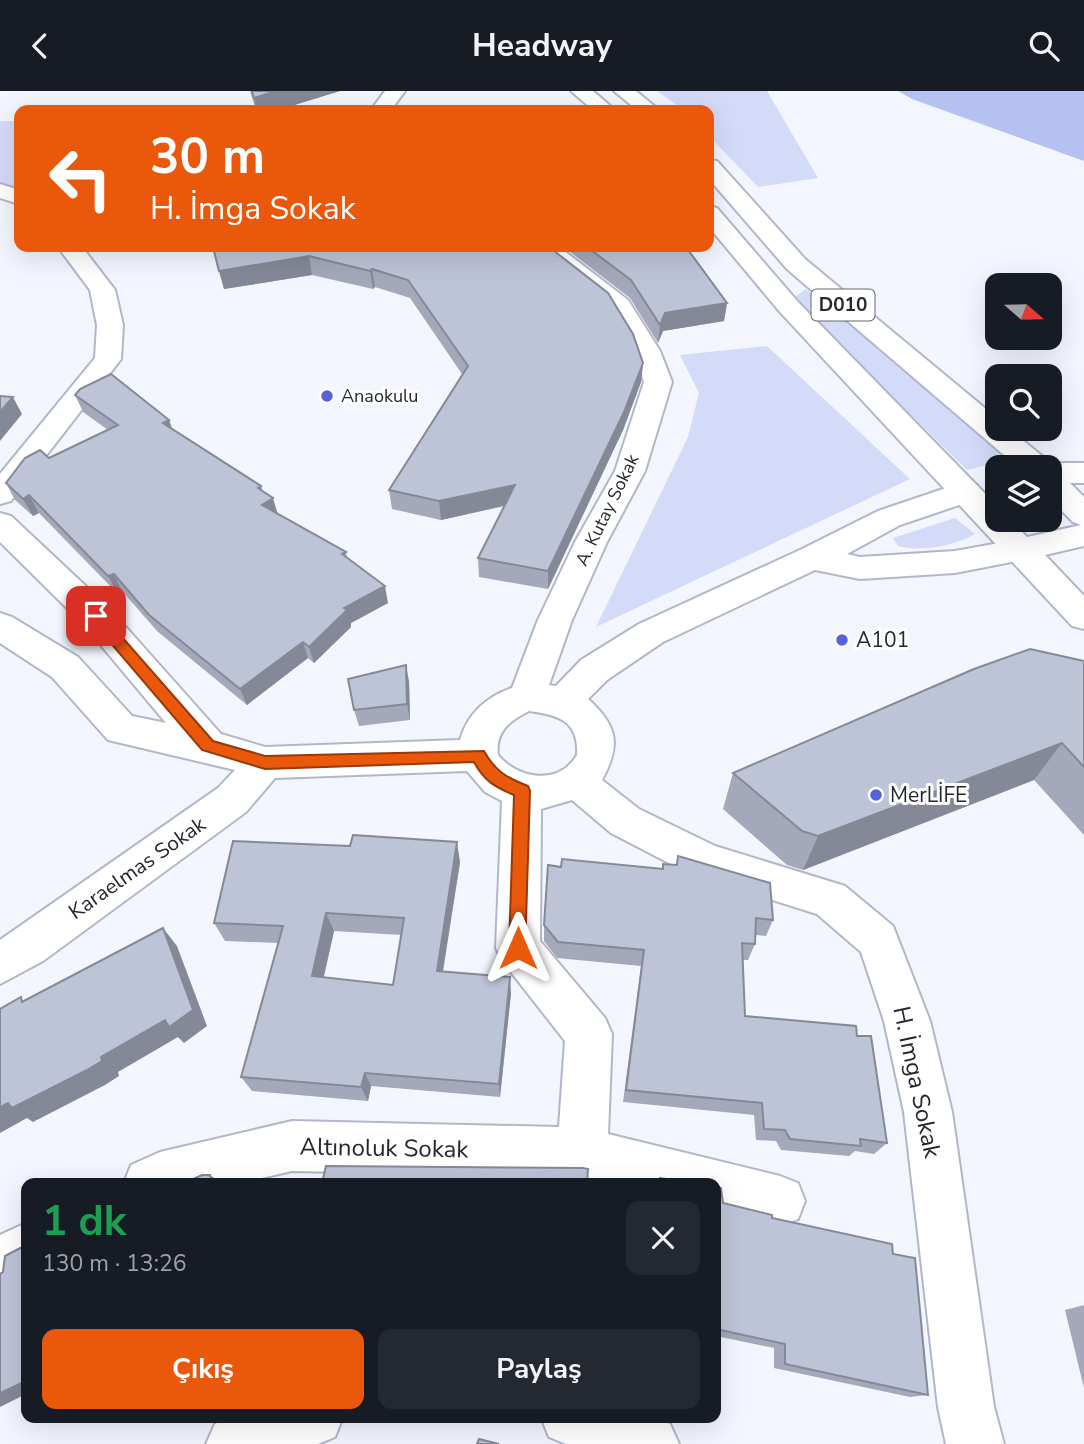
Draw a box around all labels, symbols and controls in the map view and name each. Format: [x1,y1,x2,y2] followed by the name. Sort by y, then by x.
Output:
[472,24,612,67] text: Headway
[21,27,59,65] icon: back
[1025,27,1063,65] icon: search
[150,123,265,190] text: 30 m
[35,133,126,224] icon: left
[150,187,356,230] text: H. İmga Sokak
[985,273,1062,350] north arrow
[985,273,1062,532] map controls
[812,289,874,321] road number: D010
[985,364,1062,441] button: search
[341,384,418,408] place label: Anaokulu
[319,388,335,404] marker: Anaokulu
[570,449,645,570] street label: A. Kutay Sokak
[985,455,1062,532] button: layers
[66,586,126,646] pin
[77,597,115,635] icon: arrive
[856,626,909,654] place label: A101
[834,632,850,648] marker: A101
[890,781,967,809] place label: MerLİFE
[868,787,884,803] marker: MerLİFE
[63,810,212,926] street label: Karaelmas Sokak
[481,911,555,985] position arrow
[885,1003,949,1162] street label: H. İmga Sokak
[299,1131,470,1165] street label: Altınoluk Sokak
[42,1193,126,1250] text: 1 dk
[626,1201,700,1275] button: close
[42,1248,187,1279] text: 130 m · 13:26
[42,1329,364,1409] button: Çıkış
[378,1329,700,1409] button: Paylaş

